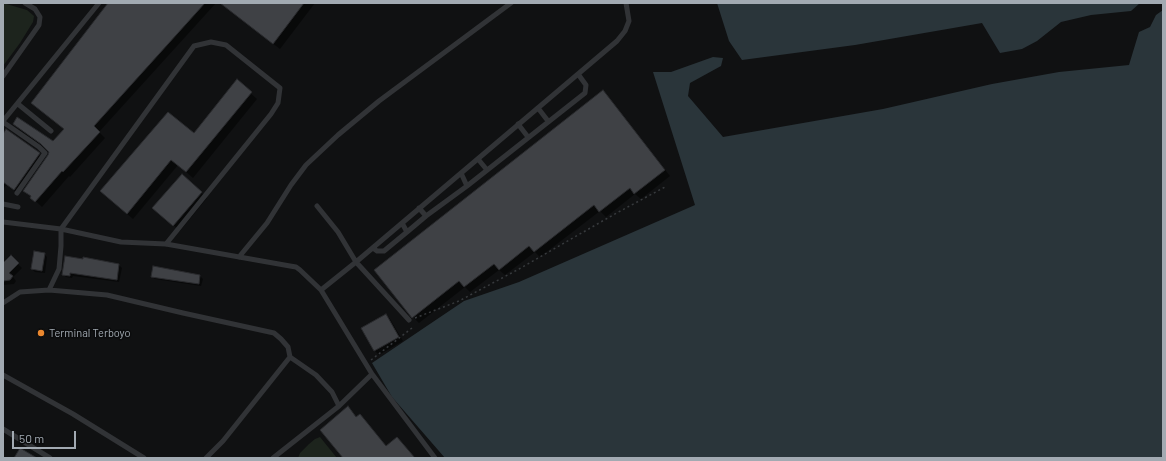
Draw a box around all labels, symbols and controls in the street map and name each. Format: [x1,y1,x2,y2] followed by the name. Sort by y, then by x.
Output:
[49,326,130,340] place label: Terminal Terboyo
[36,328,46,338] marker: Terminal Terboyo
[14,423,78,449] scale bar
[19,431,44,445] text: 50 m

